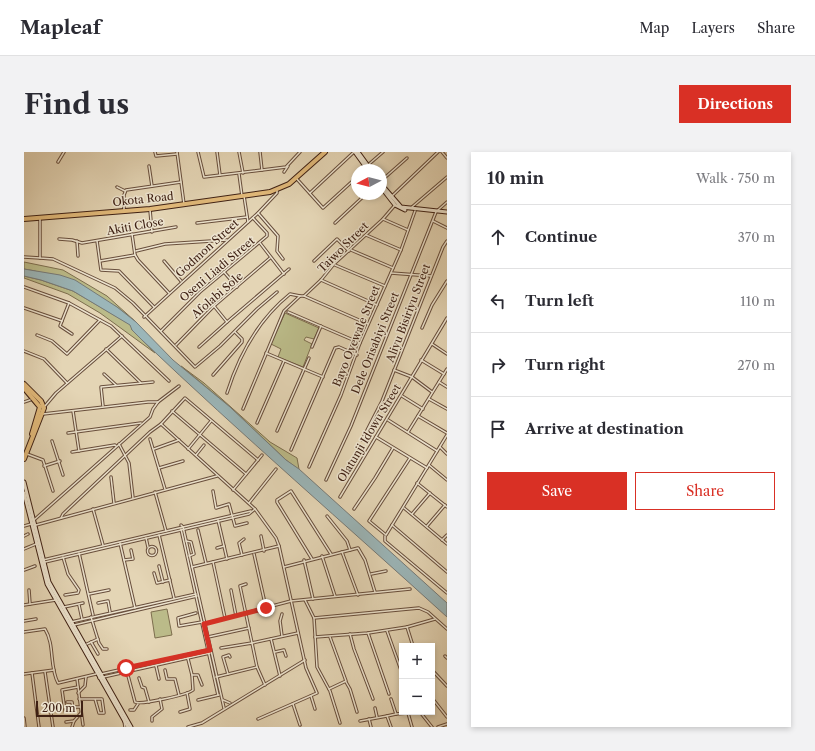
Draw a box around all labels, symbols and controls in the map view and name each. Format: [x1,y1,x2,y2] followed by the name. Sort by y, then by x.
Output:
[20,16,101,39] text: Mapleaf
[639,19,669,37] text: Map
[691,19,735,37] text: Layers
[757,19,795,37] text: Share
[679,85,791,123] button: Directions
[24,87,129,121] text: Find us
[351,164,387,200] north arrow
[487,168,544,188] text: 10 min
[696,170,775,186] text: Walk · 750 m
[112,189,175,209] street label: Okota Road
[104,214,165,238] street label: Akiti Close
[172,216,242,280] street label: Godmon Street
[315,219,371,275] street label: Taiwo Street
[487,226,509,248] icon: ahead
[525,227,597,246] text: Continue
[738,229,775,245] text: 370 m
[177,233,258,305] street label: Oseni Liadi Street
[382,262,433,365] street label: Aliyu Bisiriyu Street
[188,269,246,322] street label: Afolabi Sole
[329,283,383,389] street label: Bayo Oyewale Street
[348,290,402,396] street label: Dele Orisabiyi Street
[487,290,509,312] icon: left
[525,291,594,310] text: Turn left
[740,293,775,309] text: 110 m
[487,354,509,376] icon: right
[525,355,605,374] text: Turn right
[737,357,775,373] text: 270 m
[334,381,404,485] street label: Olatunji Idowu Street
[487,418,509,440] icon: arrive
[525,419,684,438] text: Arrive at destination
[487,472,627,510] button: Save
[635,472,775,510] button: Share
[257,599,275,617] route end
[399,643,435,715] map controls
[399,643,435,679] button: +
[117,659,135,677] route start
[399,679,435,715] button: −
[36,699,83,718] scale bar
[42,701,75,715] text: 200 m

